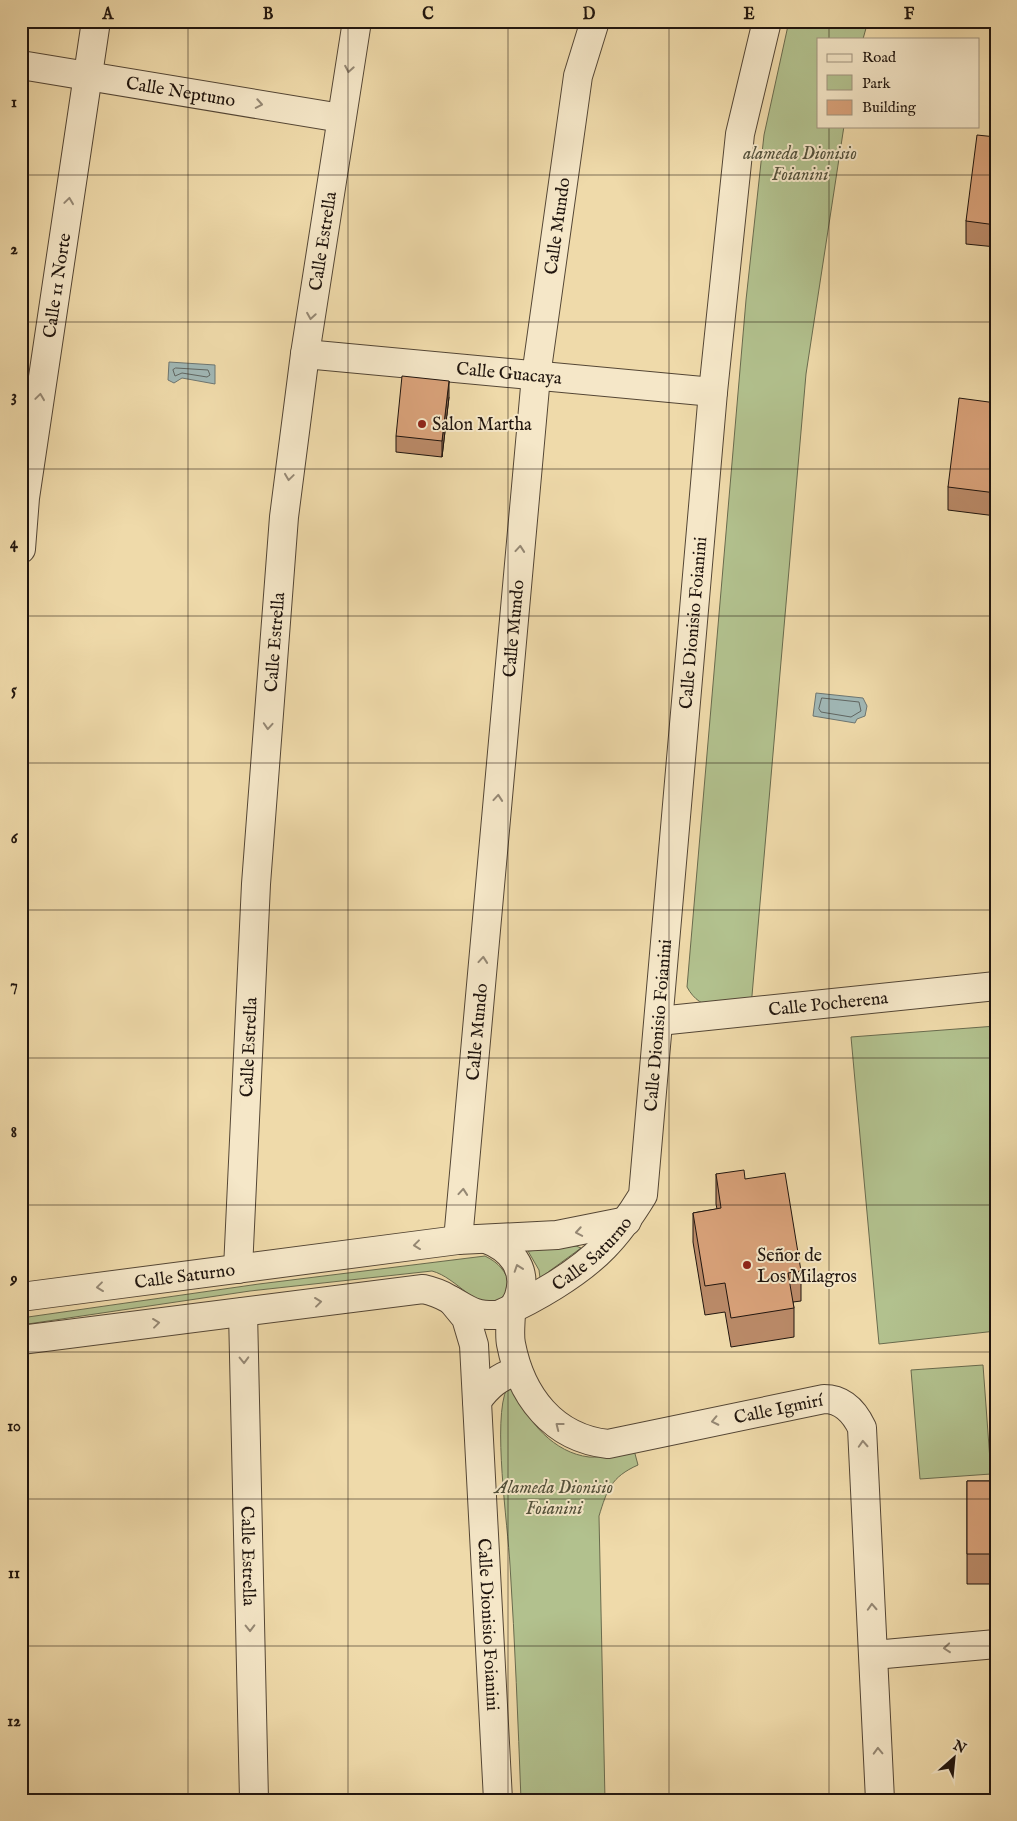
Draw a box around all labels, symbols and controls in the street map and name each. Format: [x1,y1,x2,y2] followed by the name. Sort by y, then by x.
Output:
[102,5,115,25] text: A
[263,5,274,25] text: B
[422,5,434,25] text: C
[583,5,596,25] text: D
[743,5,755,25] text: E
[904,5,915,25] text: F
[817,38,980,128] legend
[862,48,897,67] text: Road
[345,65,355,74] one-way arrow
[124,73,237,113] street label: Calle Neptuno
[862,74,892,93] text: Park
[11,93,17,113] text: 1
[862,98,917,117] text: Building
[255,99,264,109] one-way arrow
[742,143,857,187] park label: alameda Dionisio Foianini
[540,176,577,276] street label: Calle Mundo
[305,190,343,293] street label: Calle Estrella
[63,197,73,205] one-way arrow
[39,232,77,340] street label: Calle 11 Norte
[10,240,18,260] text: 2
[306,313,317,321] one-way arrow
[455,358,563,391] street label: Calle Guacaya
[11,387,17,407] text: 3
[34,392,45,400] one-way arrow
[432,414,532,437] place label: Salon Martha
[416,418,428,430] marker: Salon Martha
[284,474,295,482] one-way arrow
[10,534,19,554] text: 4
[675,536,713,710] street label: Calle Dionisio Foianini
[515,545,526,553] one-way arrow
[499,579,531,678] street label: Calle Mundo
[261,591,291,693] street label: Calle Estrella
[11,681,17,701] text: 5
[263,723,274,731] one-way arrow
[492,794,503,802] one-way arrow
[11,829,19,849] text: 6
[640,938,678,1113] street label: Calle Dionisio Foianini
[478,956,489,964] one-way arrow
[10,976,18,996] text: 7
[462,982,494,1082] street label: Calle Mundo
[767,987,889,1023] street label: Calle Pocherena
[236,997,264,1098] street label: Calle Estrella
[11,1123,17,1143] text: 8
[457,1188,468,1196] one-way arrow
[548,1212,638,1297] street label: Calle Saturno
[575,1226,583,1236] one-way arrow
[413,1240,422,1250] one-way arrow
[757,1245,857,1289] place label: Señor de Los Milagros
[133,1259,237,1295] street label: Calle Saturno
[741,1259,753,1271] marker: Señor de Los Milagros
[513,1264,523,1272] one-way arrow
[10,1270,18,1290] text: 9
[96,1281,104,1291] one-way arrow
[314,1297,322,1308] one-way arrow
[153,1318,161,1329] one-way arrow
[239,1357,249,1365] one-way arrow
[732,1389,826,1430] street label: Calle Igmirí
[710,1416,719,1426] one-way arrow
[7,1417,21,1437] text: 10
[556,1423,565,1431] one-way arrow
[858,1440,869,1448] one-way arrow
[493,1477,613,1521] park label: Alameda Dionisio Foianini
[234,1506,260,1607] street label: Calle Estrella
[471,1538,503,1712] street label: Calle Dionisio Foianini
[8,1564,20,1584] text: 11
[866,1602,877,1610] one-way arrow
[245,1624,256,1632] one-way arrow
[943,1643,951,1654] one-way arrow
[7,1712,21,1732] text: 12
[930,1734,980,1784] north arrow
[949,1736,969,1758] text: N
[873,1747,883,1754] one-way arrow

